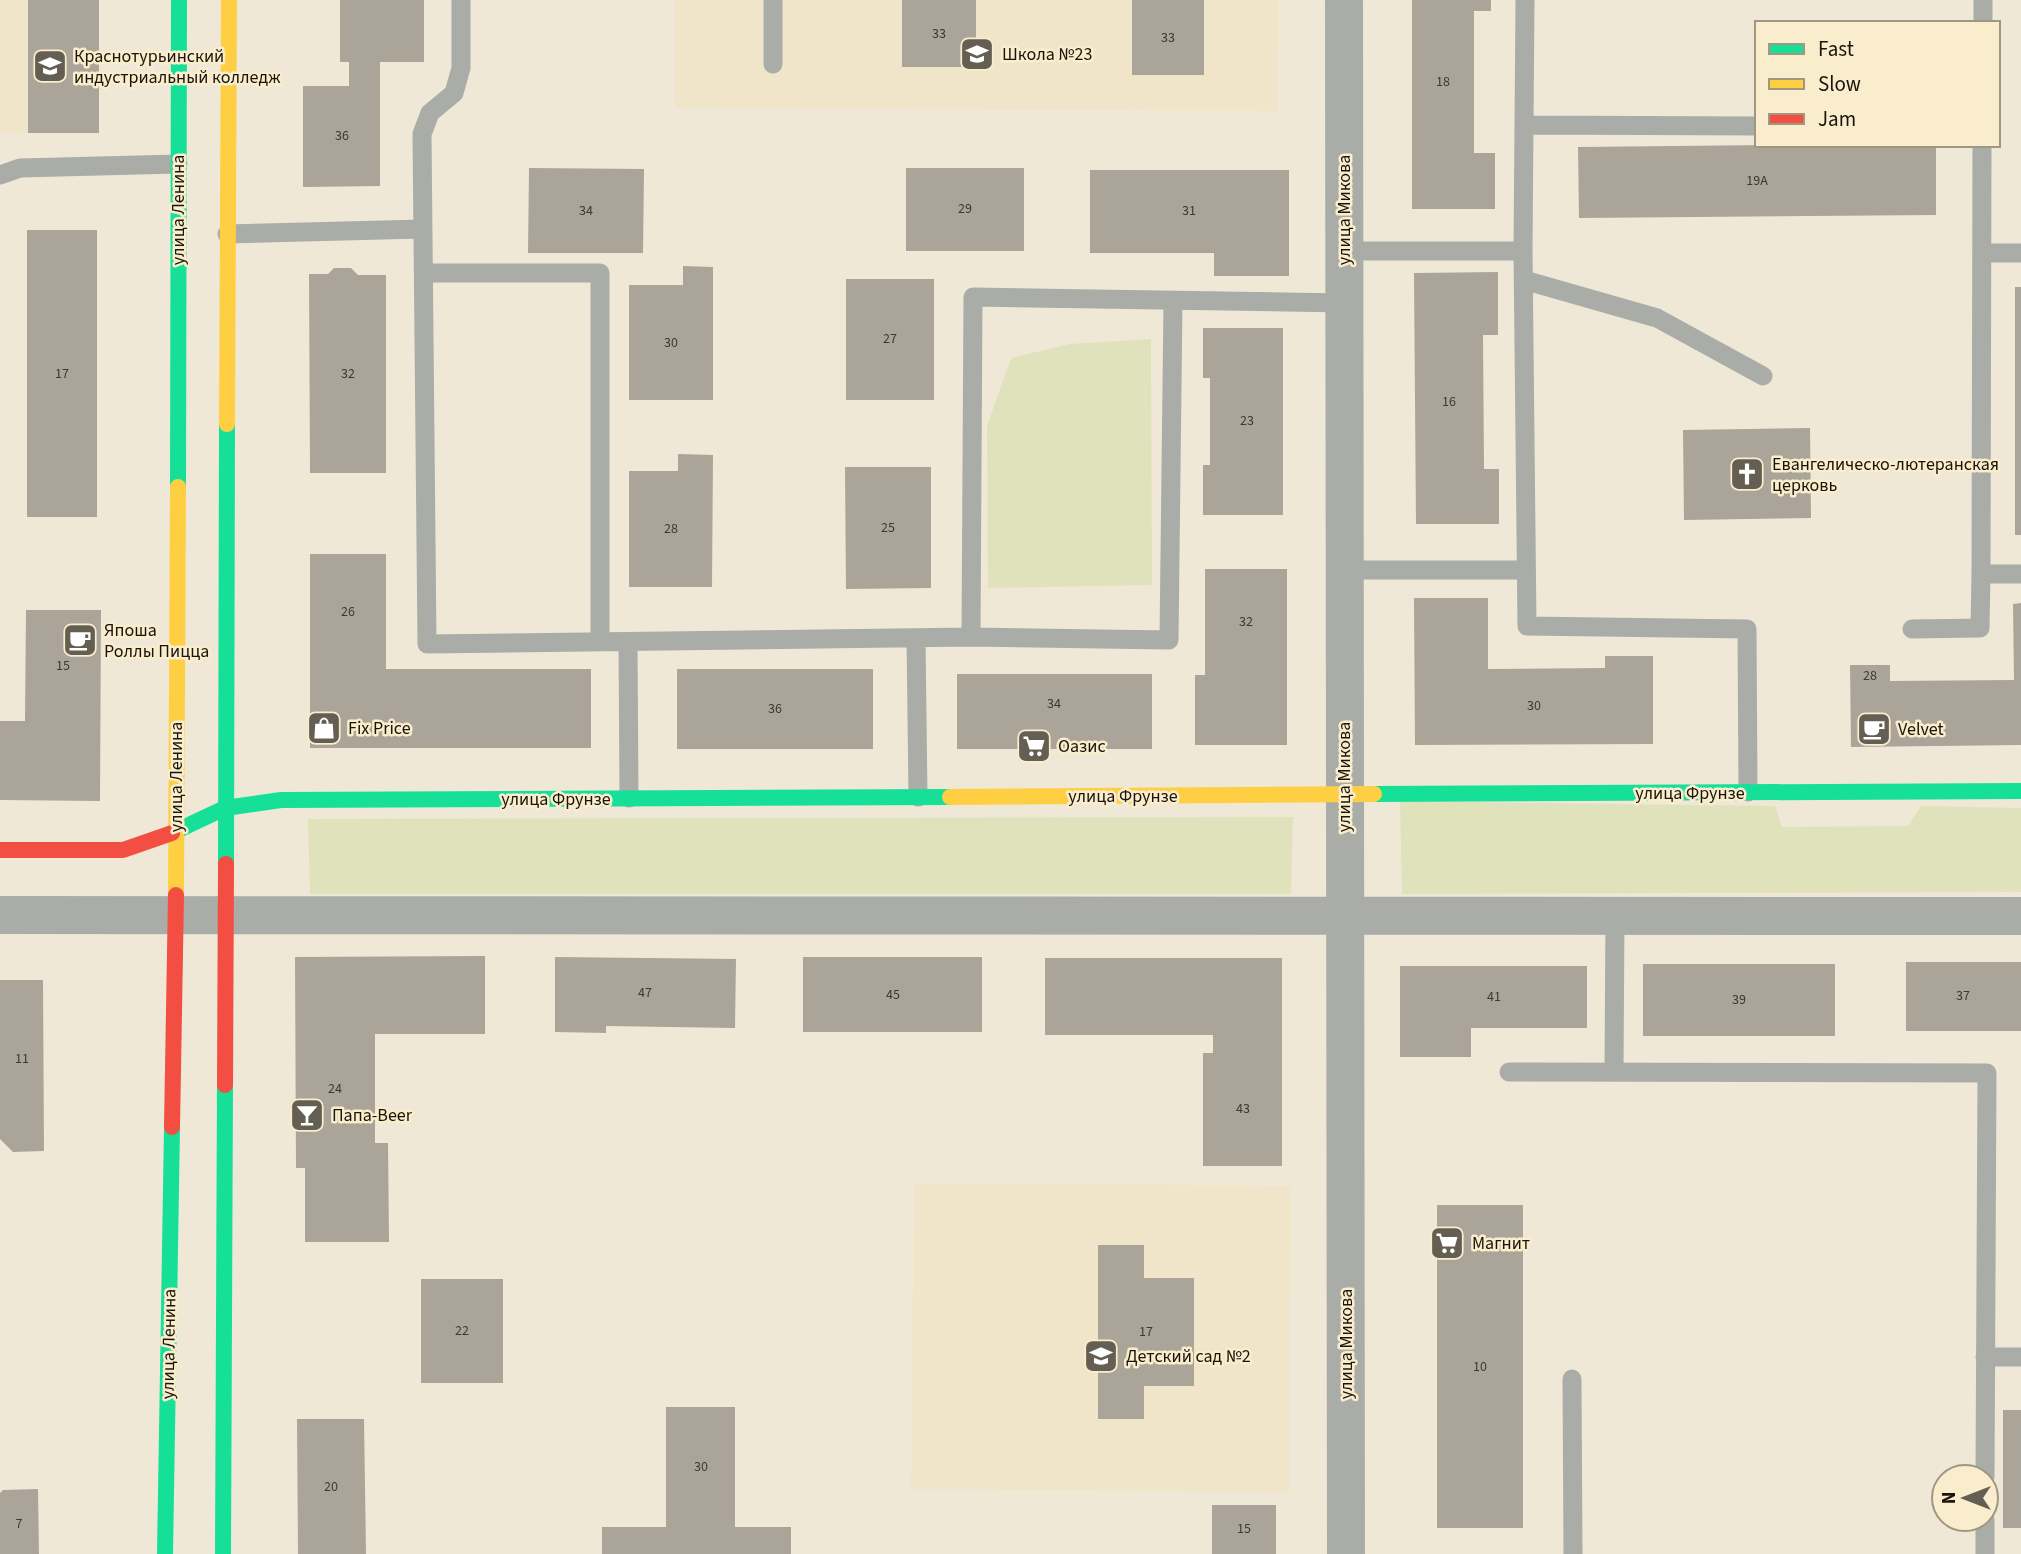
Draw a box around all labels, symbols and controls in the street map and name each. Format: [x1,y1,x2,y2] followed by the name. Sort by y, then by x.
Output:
[1755,21,2000,147] legend
[932,24,946,44] house number: 33
[1161,28,1175,48] house number: 33
[1818,34,1854,64] text: Fast
[958,35,996,73] school or university icon: Школа №23
[1002,42,1092,67] place label: Школа №23
[74,44,281,90] place label: Краснотурьинский индустриальный колледж
[31,47,69,85] school or university icon: Краснотурьинский индустриальный колледж
[1818,69,1861,99] text: Slow
[1436,72,1450,92] house number: 18
[1818,104,1856,134] text: Jam
[335,126,349,146] house number: 36
[166,155,191,265] street label: улица Ленина
[1332,155,1357,265] street label: улица Микова
[1746,171,1768,191] house number: 19А
[958,199,972,219] house number: 29
[579,201,593,221] house number: 34
[1182,201,1196,221] house number: 31
[883,329,897,349] house number: 27
[664,333,678,353] house number: 30
[55,364,69,384] house number: 17
[341,364,355,384] house number: 32
[1442,392,1456,412] house number: 16
[1240,411,1254,431] house number: 23
[1772,452,1999,498] place label: Евангелическо-лютеранская церковь
[1728,455,1766,493] church icon: Евангелическо-лютеранская церковь
[881,518,895,538] house number: 25
[664,519,678,539] house number: 28
[341,602,355,622] house number: 26
[1239,612,1253,632] house number: 32
[104,618,209,664] place label: Япоша Роллы Пицца
[61,621,99,659] cafe icon: Япоша Роллы Пицца
[56,656,70,676] house number: 15
[1863,666,1877,686] house number: 28
[1047,694,1061,714] house number: 34
[1527,696,1541,716] house number: 30
[768,699,782,719] house number: 36
[305,709,343,747] shop icon: Fix Price
[1855,710,1893,748] cafe icon: Velvet
[348,716,411,741] place label: Fix Price
[1898,717,1944,742] place label: Velvet
[164,722,189,832] street label: улица Ленина
[1332,722,1357,832] street label: улица Микова
[1015,727,1053,765] supermarket icon: Оазис
[1058,734,1106,759] place label: Оазис
[1635,781,1745,806] street label: улица Фрунзе
[1068,784,1178,809] street label: улица Фрунзе
[501,787,611,812] street label: улица Фрунзе
[638,983,652,1003] house number: 47
[886,985,900,1005] house number: 45
[1956,986,1970,1006] house number: 37
[1487,987,1501,1007] house number: 41
[1732,990,1746,1010] house number: 39
[15,1049,29,1069] house number: 11
[328,1079,342,1099] house number: 24
[288,1096,326,1134] bar icon: Папа-Beer
[1236,1099,1250,1119] house number: 43
[332,1103,413,1128] place label: Папа-Beer
[1428,1224,1466,1262] supermarket icon: Магнит
[1472,1231,1530,1256] place label: Магнит
[156,1289,182,1399] street label: улица Ленина
[1334,1289,1359,1399] street label: улица Микова
[455,1321,469,1341] house number: 22
[1139,1322,1153,1342] house number: 17
[1082,1337,1120,1375] school or university icon: Детский сад №2
[1126,1344,1251,1369] place label: Детский сад №2
[1473,1357,1487,1377] house number: 10
[694,1457,708,1477] house number: 30
[1930,1463,2000,1533] north arrow
[324,1477,338,1497] house number: 20
[1936,1492,1963,1504] text: N
[16,1514,23,1534] house number: 7
[1237,1519,1251,1539] house number: 15

